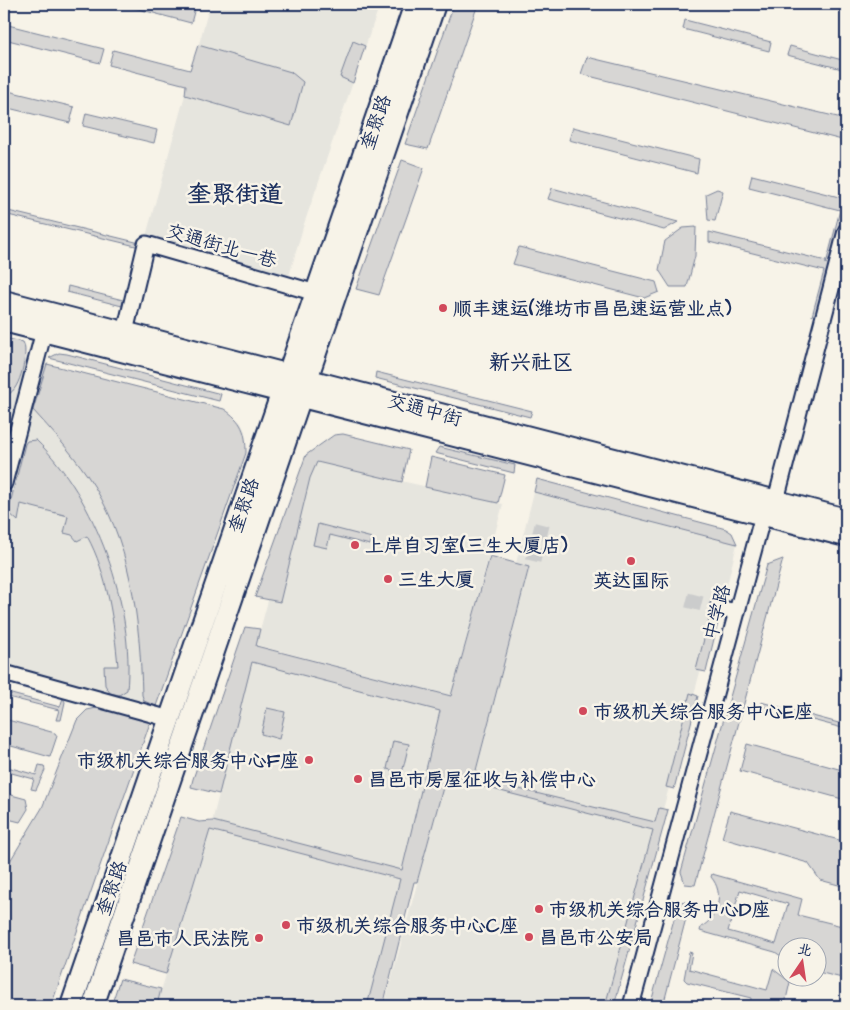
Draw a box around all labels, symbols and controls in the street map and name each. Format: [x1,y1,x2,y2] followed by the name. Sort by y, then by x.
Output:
[354,91,398,154] street label: 奎聚路
[187,178,283,212] district label: 奎聚街道
[163,218,280,275] street label: 交通街北一巷
[453,296,732,323] place label: 顺丰速运(潍坊市昌邑速运营业点)
[437,302,449,314] marker: 顺丰速运(潍坊市昌邑速运营业点)
[489,348,573,377] district label: 新兴社区
[384,388,465,433] street label: 交通中街
[222,474,266,537] street label: 奎聚路
[365,533,568,560] place label: 上岸自习室(三生大厦店)
[349,539,361,551] marker: 上岸自习室(三生大厦店)
[625,555,637,567] marker: 英达国际
[398,567,474,594] place label: 三生大厦
[593,568,669,595] place label: 英达国际
[382,573,394,585] marker: 三生大厦
[697,581,738,643] street label: 中学路
[593,699,813,726] place label: 市级机关综合服务中心E座
[577,705,589,717] marker: 市级机关综合服务中心E座
[77,748,299,775] place label: 市级机关综合服务中心F座
[303,754,315,766] marker: 市级机关综合服务中心F座
[368,767,596,794] place label: 昌邑市房屋征收与补偿中心
[352,773,364,785] marker: 昌邑市房屋征收与补偿中心
[90,857,134,920] street label: 奎聚路
[549,897,770,924] place label: 市级机关综合服务中心D座
[533,903,545,915] marker: 市级机关综合服务中心D座
[296,913,518,940] place label: 市级机关综合服务中心C座
[280,919,292,931] marker: 市级机关综合服务中心C座
[539,925,653,952] place label: 昌邑市公安局
[116,926,249,953] place label: 昌邑市人民法院
[523,931,535,943] marker: 昌邑市公安局
[253,932,265,944] marker: 昌邑市人民法院
[778,938,828,988] north arrow
[796,939,814,962] text: 北

